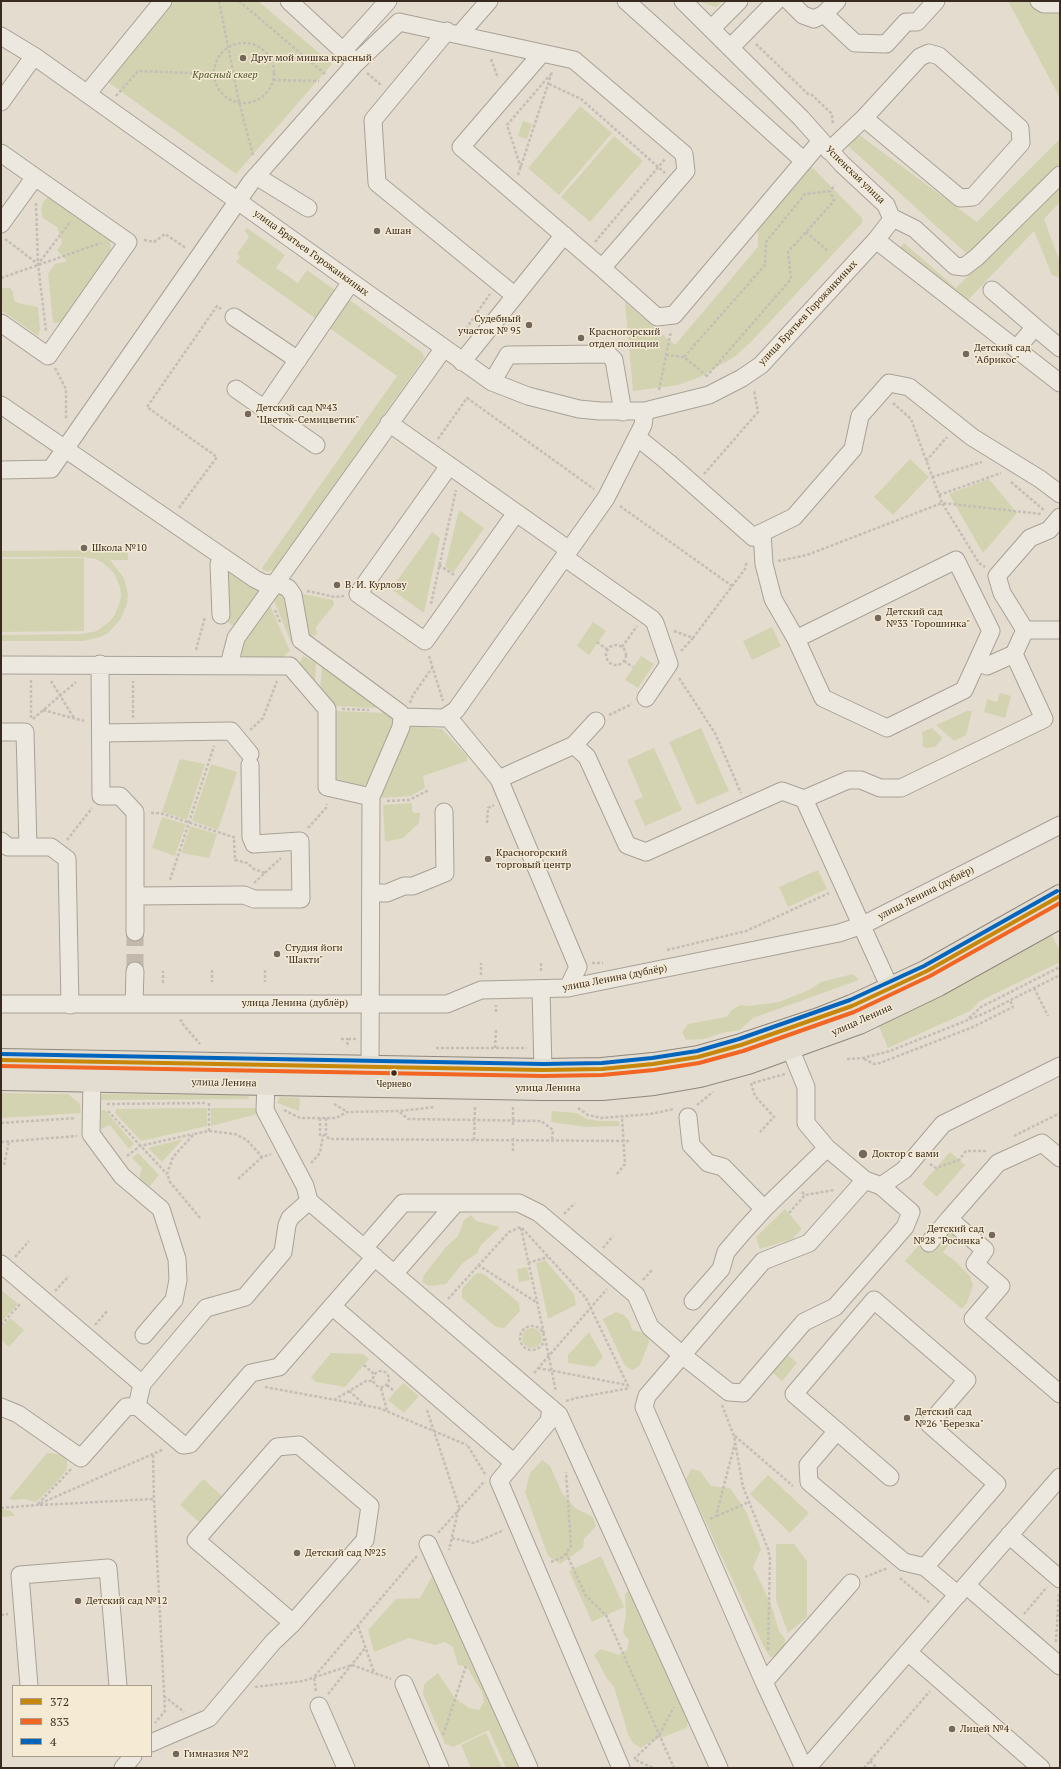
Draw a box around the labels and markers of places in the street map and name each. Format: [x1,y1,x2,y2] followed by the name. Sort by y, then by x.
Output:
[251,52,372,64] place label: Друг мой мишка красный
[238,53,248,63] marker: Друг мой мишка красный
[385,225,411,237] place label: Ашан
[372,226,382,236] marker: Ашан
[458,313,521,336] place label: Судебный участок № 95
[524,320,534,330] marker: Судебный участок № 95
[589,326,660,350] place label: Красногорский отдел полиции
[576,333,586,343] marker: Красногорский отдел полиции
[974,342,1031,366] place label: Детский сад "Абрикос"
[961,349,971,359] marker: Детский сад "Абрикос"
[256,402,359,426] place label: Детский сад №43 "Цветик-Семицветик"
[243,409,253,419] marker: Детский сад №43 "Цветик-Семицветик"
[92,542,147,554] place label: Школа №10
[79,543,89,553] marker: Школа №10
[345,579,407,591] place label: В. И. Курлову
[332,580,342,590] marker: В. И. Курлову
[886,606,970,630] place label: Детский сад №33 "Горошинка"
[873,613,883,623] marker: Детский сад №33 "Горошинка"
[496,847,571,870] place label: Красногорский торговый центр
[483,854,493,864] marker: Красногорский торговый центр
[285,942,343,966] place label: Студия йоги "Шакти"
[272,949,282,959] marker: Студия йоги "Шакти"
[389,1068,399,1078] marker: Чернево
[376,1079,412,1089] place label: Чернево
[857,1148,869,1160] marker: Доктор с вами
[872,1148,939,1160] place label: Доктор с вами
[913,1223,984,1246] place label: Детский сад №28 "Росинка"
[987,1230,997,1240] marker: Детский сад №28 "Росинка"
[915,1406,984,1430] place label: Детский сад №26 "Березка"
[902,1413,912,1423] marker: Детский сад №26 "Березка"
[305,1547,386,1559] place label: Детский сад №25
[292,1548,302,1558] marker: Детский сад №25
[86,1595,167,1607] place label: Детский сад №12
[73,1596,83,1606] marker: Детский сад №12
[960,1723,1009,1735] place label: Лицей №4
[947,1724,957,1734] marker: Лицей №4
[184,1748,249,1760] place label: Гимназия №2
[171,1749,181,1759] marker: Гимназия №2

